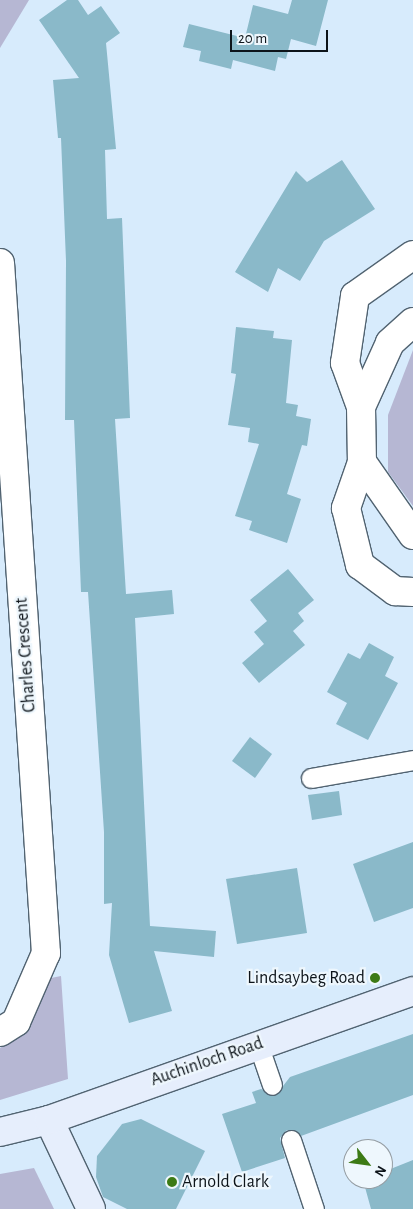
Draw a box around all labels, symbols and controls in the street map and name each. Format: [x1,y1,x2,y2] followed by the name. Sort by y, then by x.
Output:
[233,20,330,52] scale bar
[238,31,267,46] text: 20 m
[11,597,41,713] street label: Charles Crescent
[247,967,365,989] place label: Lindsaybeg Road
[369,972,381,984] marker: Lindsaybeg Road
[148,1033,266,1091] street label: Auchinloch Road
[343,1139,393,1189] north arrow
[372,1163,389,1179] text: N
[182,1171,269,1193] place label: Arnold Clark
[166,1176,178,1188] marker: Arnold Clark

